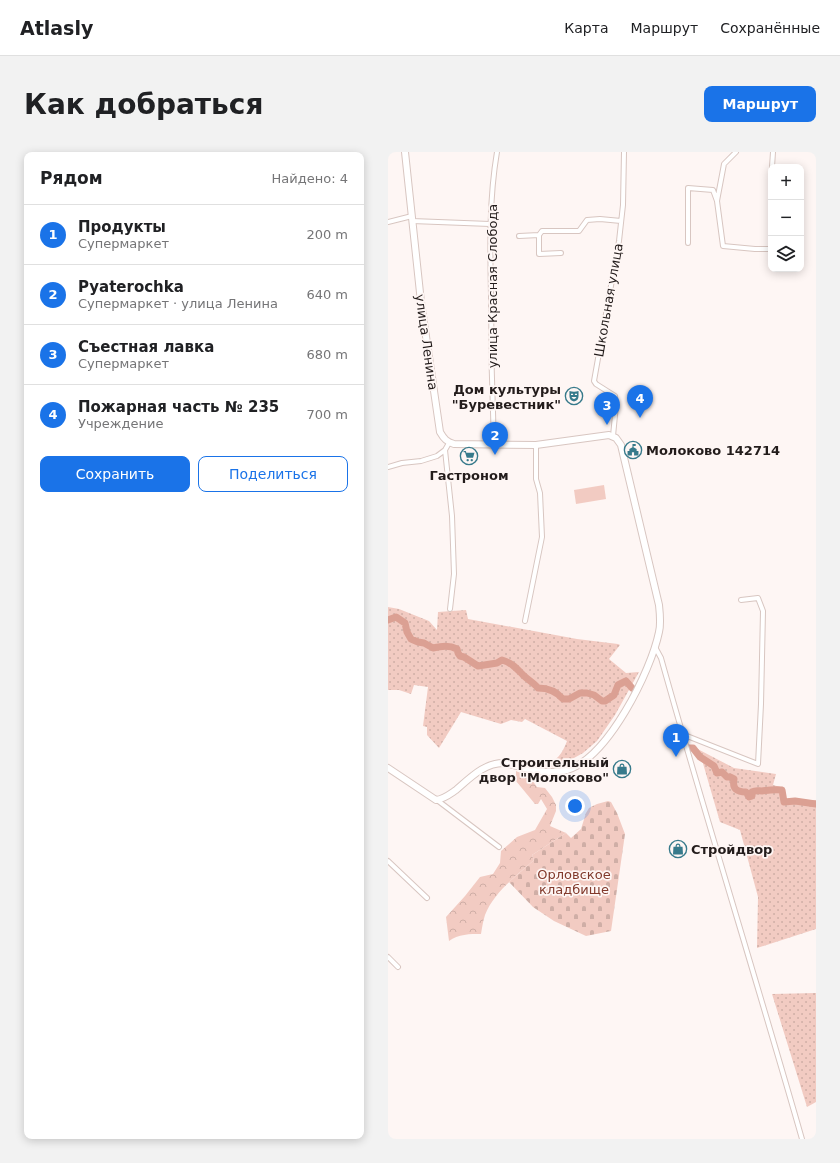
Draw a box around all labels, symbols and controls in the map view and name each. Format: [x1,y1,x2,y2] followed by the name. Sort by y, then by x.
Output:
[20,17,93,39] text: Atlasly
[564,20,608,36] text: Карта
[630,20,698,36] text: Маршрут
[720,20,820,36] text: Сохранённые
[704,86,816,122] button: Маршрут
[24,88,263,121] text: Как добраться
[768,164,804,272] map controls
[768,164,804,200] button: +
[40,168,103,188] text: Рядом
[272,171,348,186] text: Найдено: 4
[768,200,804,236] button: −
[485,204,500,368] street label: улица Красная Слобода
[78,218,166,236] text: Продукты
[48,227,58,242] text: 1
[306,227,348,242] text: 200 m
[78,236,169,251] text: Супермаркет
[768,236,804,272] button: layers
[591,242,626,358] street label: Школьная улица
[78,278,184,296] text: Pyaterochka
[48,287,58,302] text: 2
[306,287,348,302] text: 640 m
[412,293,441,391] street label: улица Ленина
[78,296,278,311] text: Супермаркет · улица Ленина
[78,338,214,356] text: Съестная лавка
[48,347,58,362] text: 3
[306,347,348,362] text: 680 m
[78,356,169,371] text: Супермаркет
[452,382,561,412] place label: Дом культуры "Буревестник"
[627,385,653,418] pin: 4
[564,386,584,406] theatre icon: Дом культуры "Буревестник"
[594,392,620,425] pin: 3
[78,398,279,416] text: Пожарная часть № 235
[48,407,58,422] text: 4
[306,407,348,422] text: 700 m
[78,416,164,431] text: Учреждение
[482,422,508,455] pin: 2
[623,440,643,460] public building icon: Молоково 142714
[646,443,780,458] place label: Молоково 142714
[459,446,479,466] supermarket icon: Гастроном
[40,456,190,492] button: Сохранить
[198,456,348,492] button: Поделиться
[429,468,509,483] place label: Гастроном
[663,724,689,757] pin: 1
[479,755,609,785] place label: Строительный двор "Молоково"
[612,759,632,779] shop icon: Строительный двор "Молоково"
[565,796,585,816] your location
[668,839,688,859] shop icon: Стройдвор
[691,842,772,857] place label: Стройдвор
[537,867,611,897] park label: Орловское кладбище

